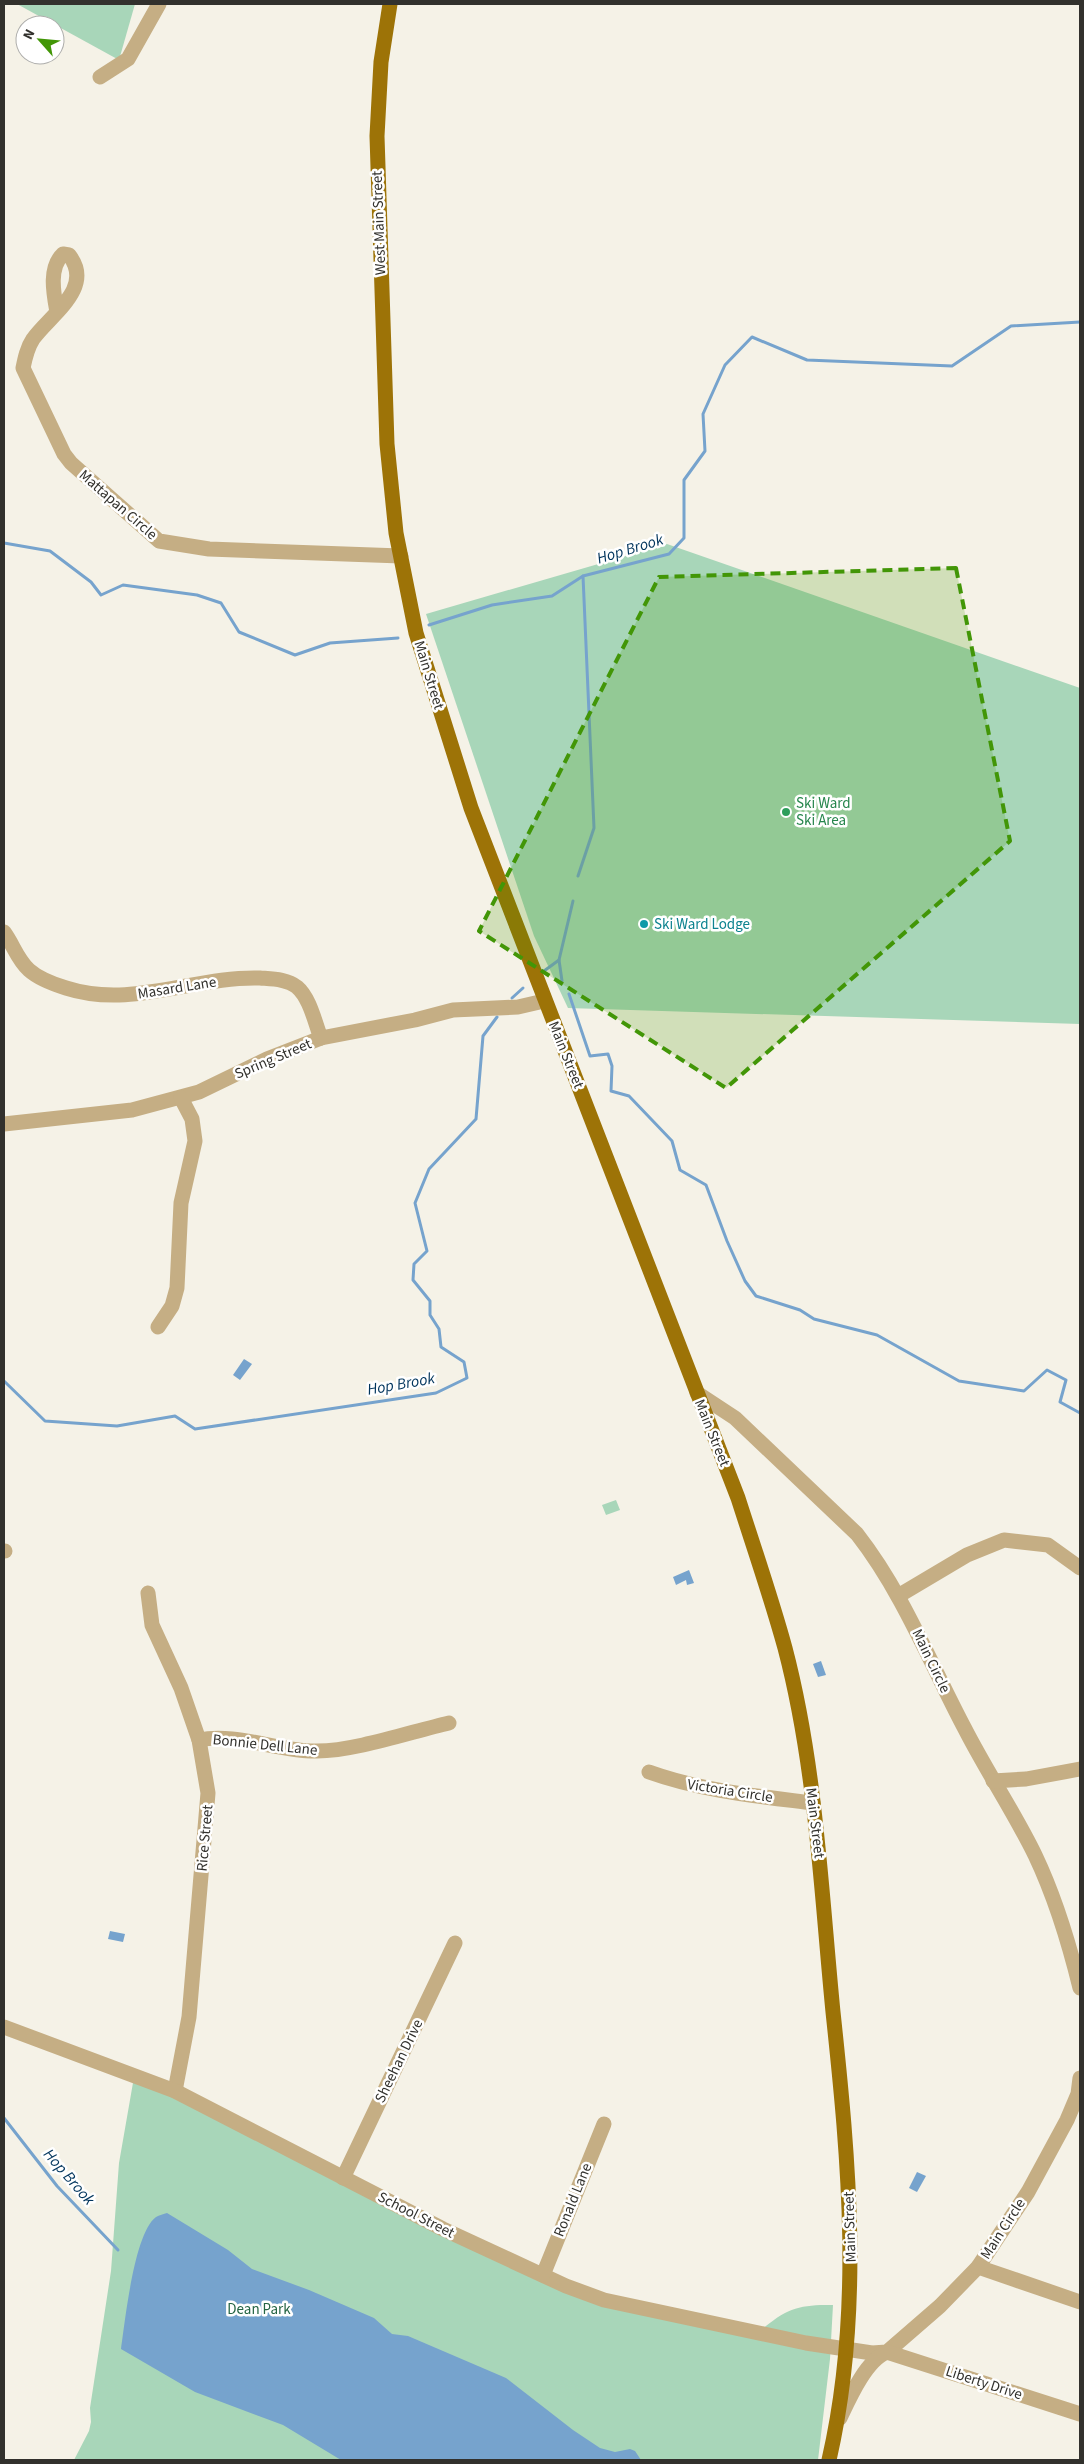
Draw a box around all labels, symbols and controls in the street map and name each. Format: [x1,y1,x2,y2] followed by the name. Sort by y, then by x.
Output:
[15,15,65,65] north arrow
[18,26,40,43] text: N
[367,171,391,275] street label: West Main Street
[74,465,162,545] street label: Mattapan Circle
[594,528,666,570] water label: Hop Brook
[409,638,449,712] street label: Main Street
[796,793,851,831] place label: Ski Ward Ski Area
[780,806,792,818] marker: Ski Ward Ski Area
[654,914,750,935] place label: Ski Ward Lodge
[638,918,650,930] marker: Ski Ward Lodge
[136,971,218,1005] street label: Masard Lane
[543,1018,589,1092] street label: Main Street
[231,1033,315,1085] street label: Spring Street
[365,1367,437,1401] water label: Hop Brook
[689,1396,735,1470] street label: Main Street
[906,1625,956,1697] street label: Main Circle
[212,1729,318,1761] street label: Bonnie Dell Lane
[686,1774,774,1808] street label: Victoria Circle
[800,1787,830,1859] street label: Main Street
[192,1804,218,1872] street label: Rice Street
[370,2016,428,2106] street label: Sheehan Drive
[38,2144,100,2210] water label: Hop Brook
[549,2160,597,2240] street label: Ronald Lane
[374,2187,458,2243] street label: School Street
[838,2191,862,2263] street label: Main Street
[975,2194,1031,2264] street label: Main Circle
[227,2299,291,2320] park label: Dean Park
[943,2361,1025,2405] street label: Liberty Drive

